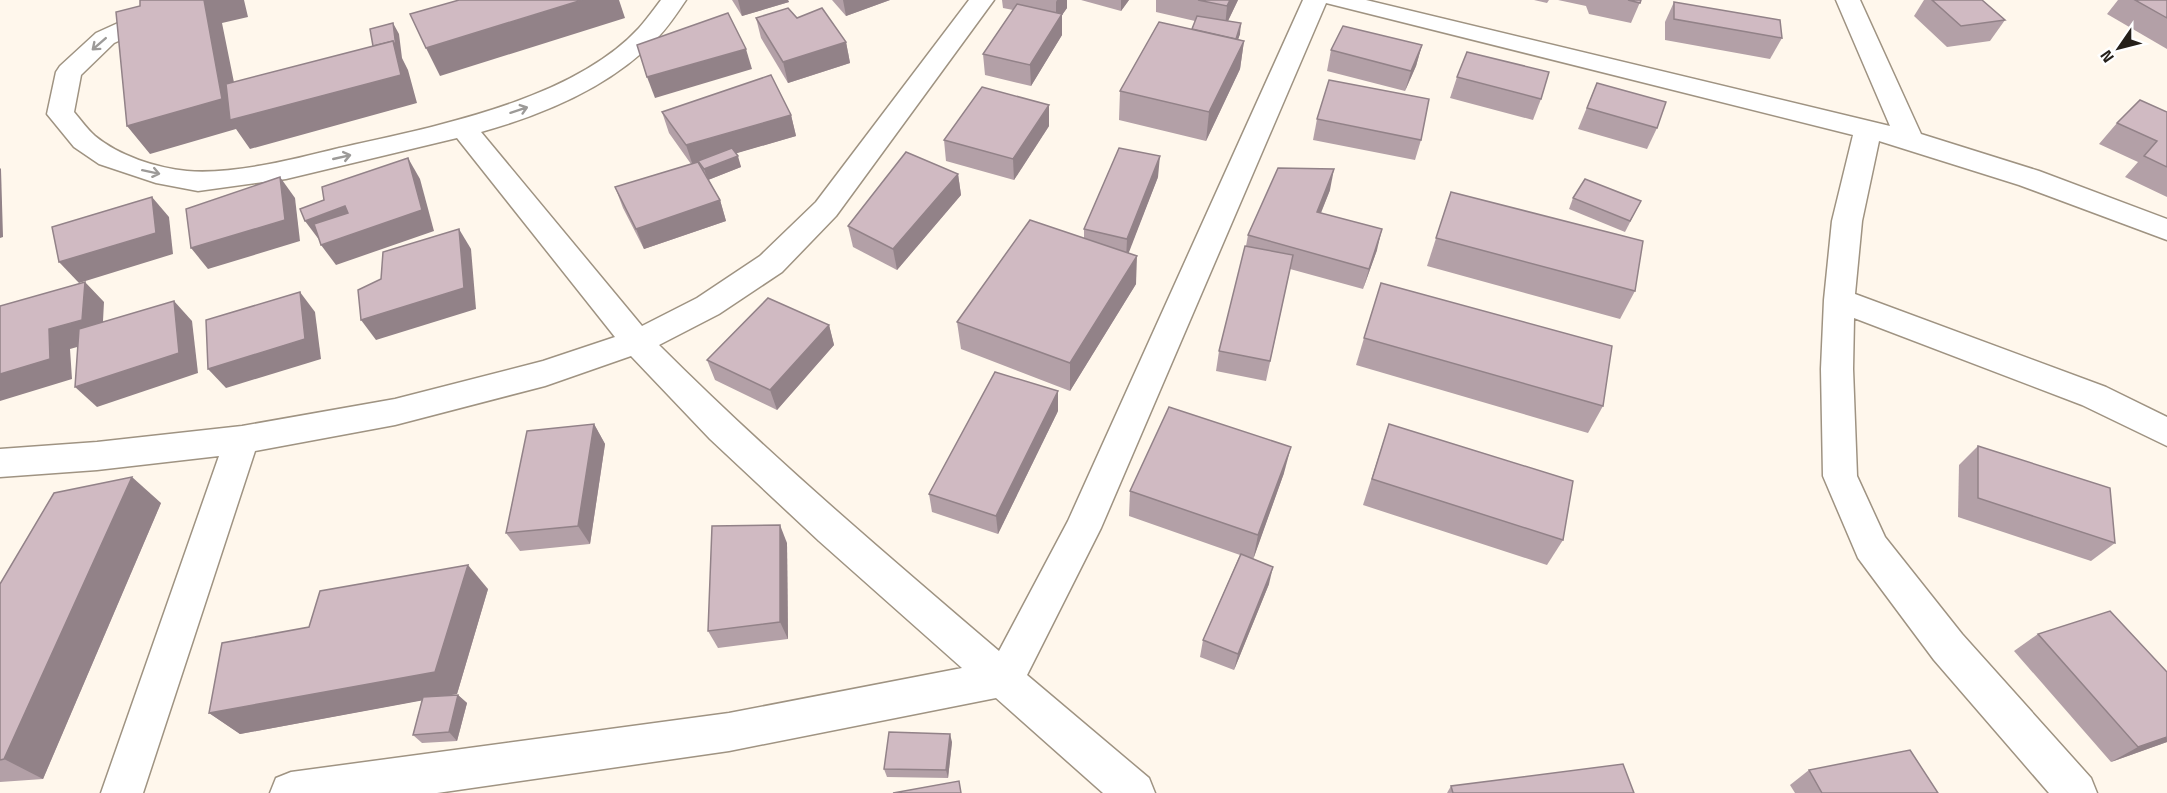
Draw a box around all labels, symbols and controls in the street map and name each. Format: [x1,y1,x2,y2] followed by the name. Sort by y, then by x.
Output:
[2089,18,2149,78] north arrow
[92,37,107,51] one-way arrow
[2094,45,2120,68] text: N
[509,104,528,115] one-way arrow
[333,151,352,163] one-way arrow
[140,167,160,178] one-way arrow

